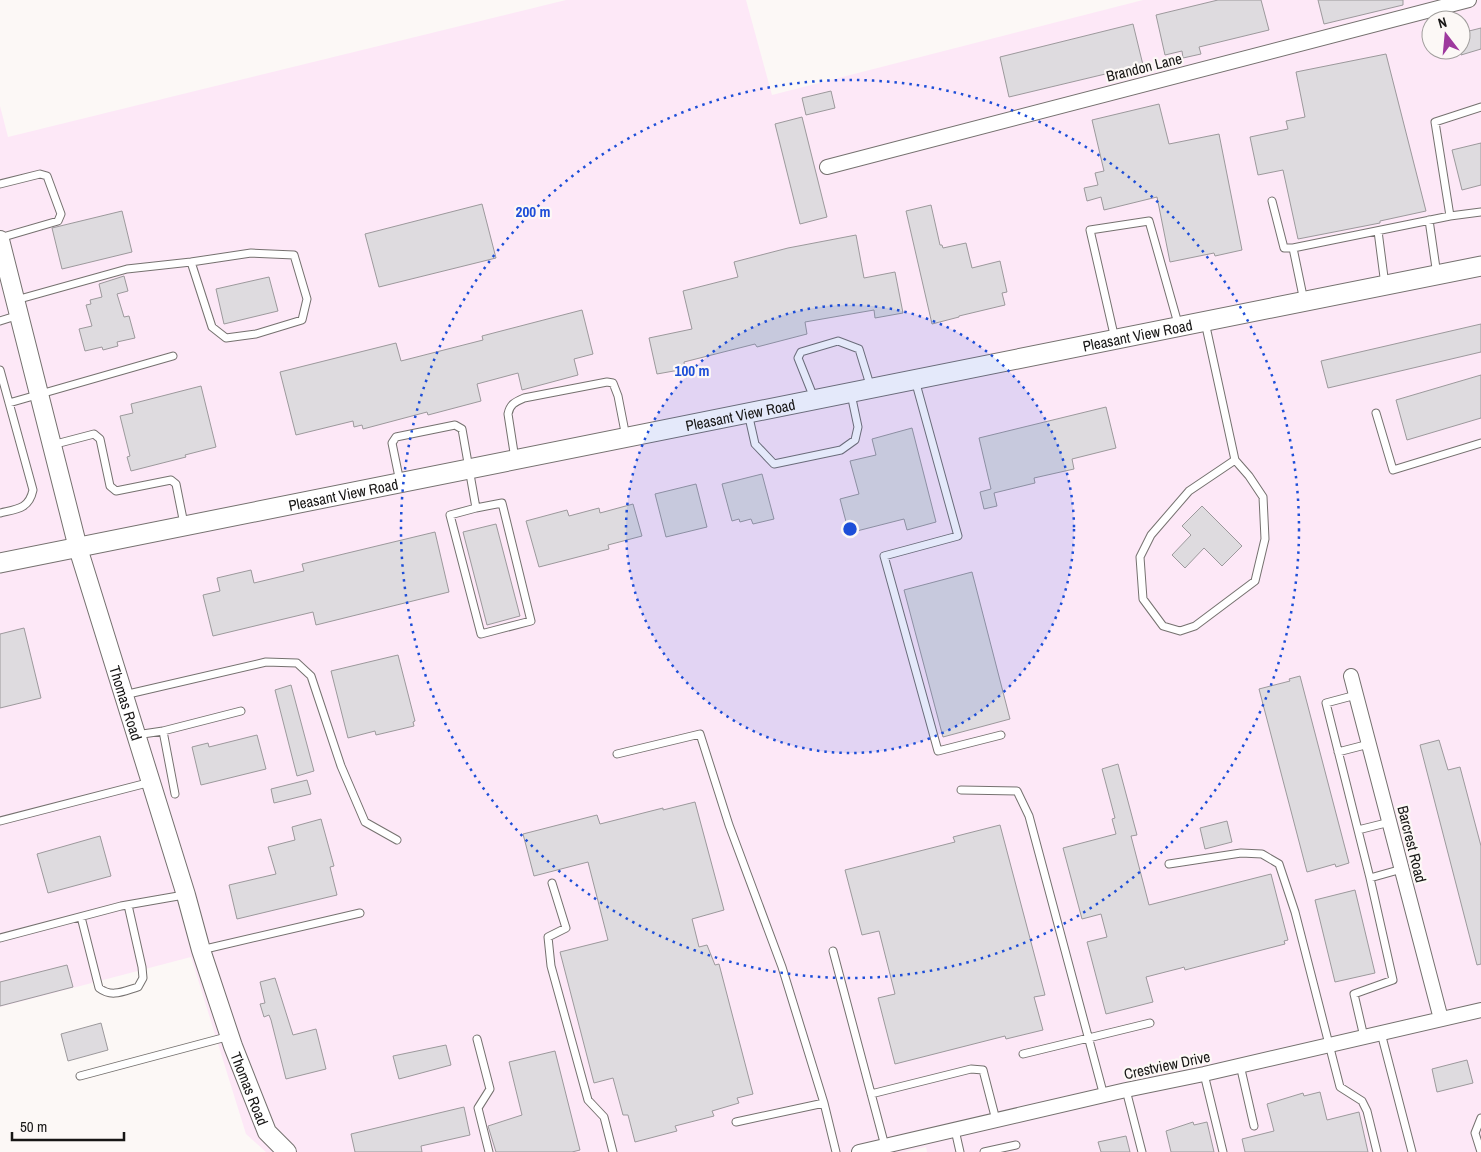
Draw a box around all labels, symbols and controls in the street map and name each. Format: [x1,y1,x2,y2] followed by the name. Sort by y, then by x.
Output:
[1421,10,1471,60] north arrow
[1436,13,1449,32] text: N
[1104,47,1184,87] street label: Brandon Lane
[516,201,550,222] text: 200 m
[1081,314,1194,356] street label: Pleasant View Road
[675,360,709,381] text: 100 m
[684,393,797,436] street label: Pleasant View Road
[287,473,400,515] street label: Pleasant View Road
[841,520,859,538] centre of rings
[105,663,148,743] street label: Thomas Road
[1392,803,1432,885] street label: Barcrest Road
[1122,1046,1212,1084] street label: Crestview Drive
[226,1049,274,1128] street label: Thomas Road
[12,1110,125,1142] scale bar
[20,1116,47,1137] text: 50 m

